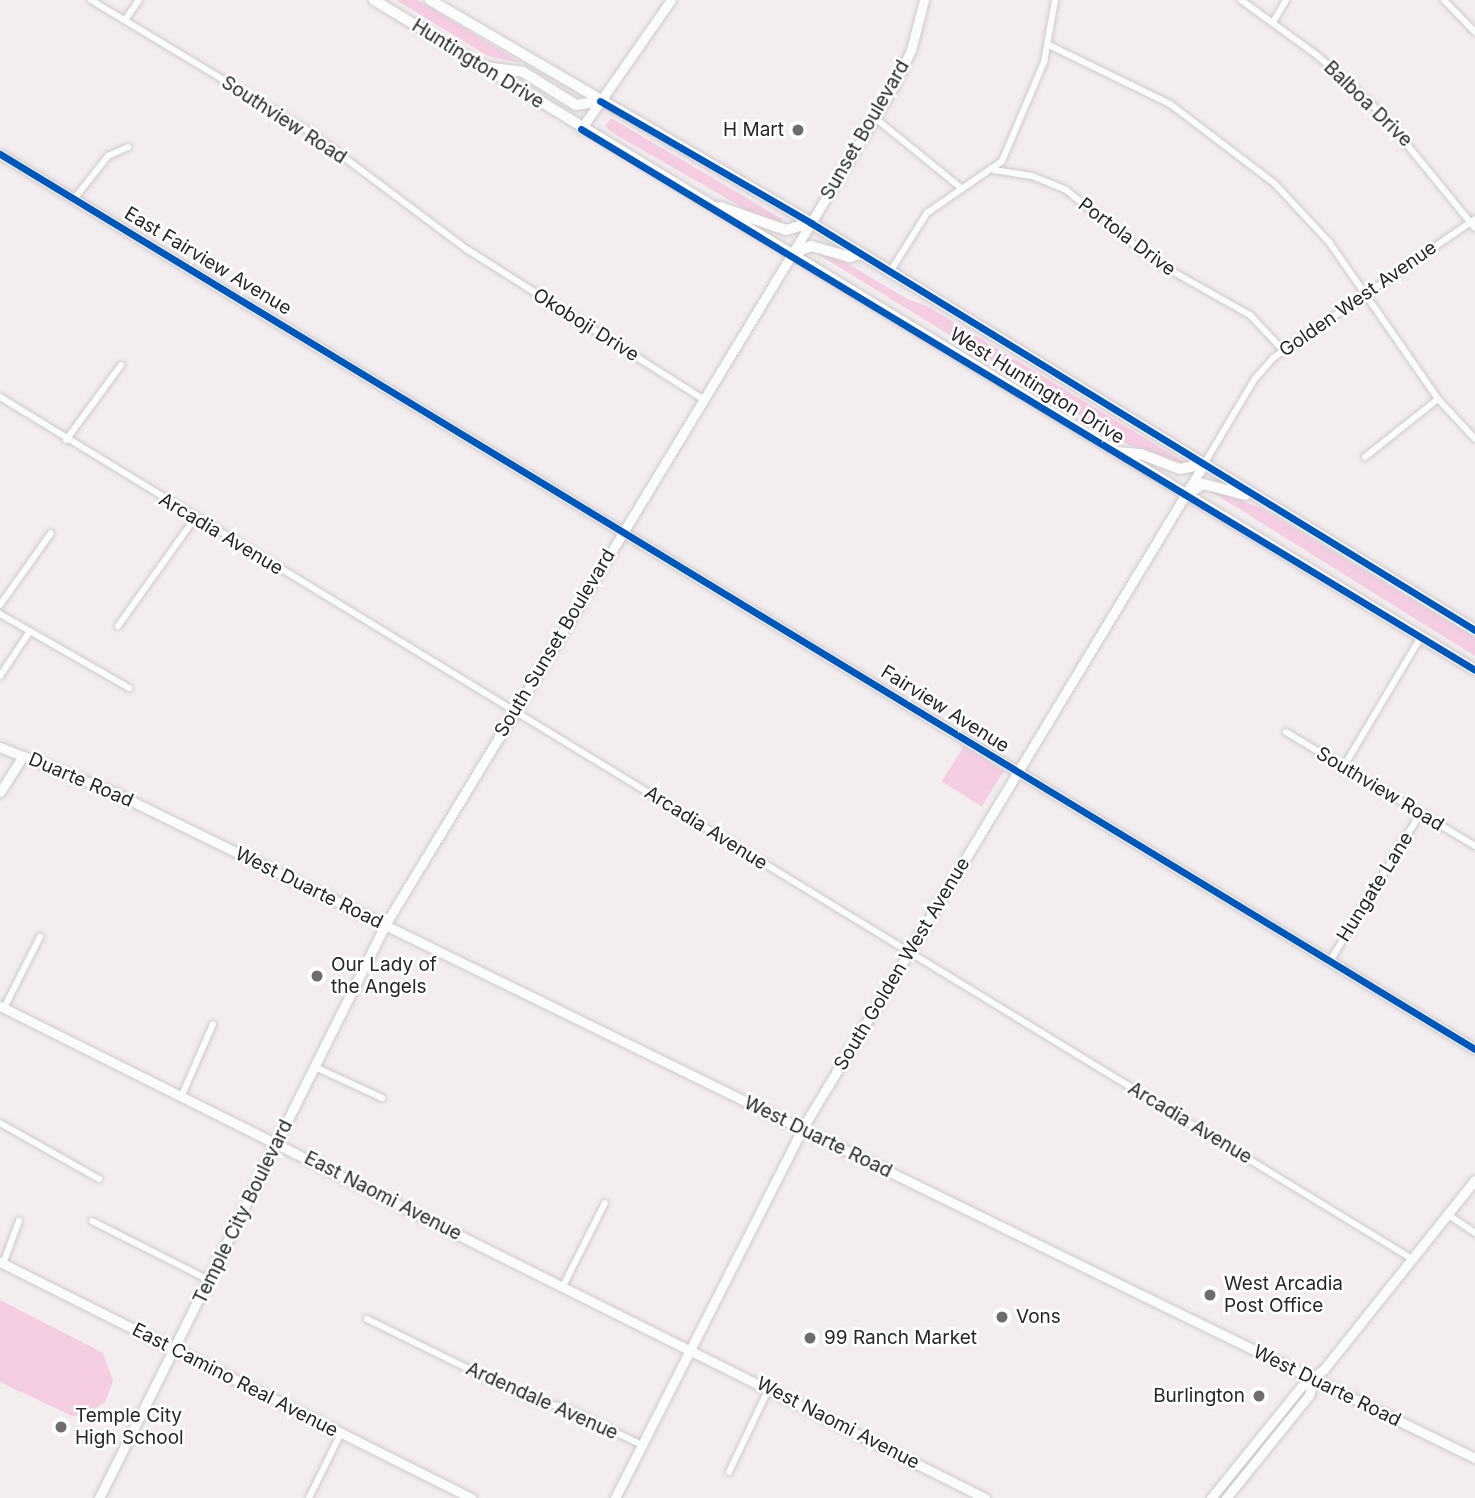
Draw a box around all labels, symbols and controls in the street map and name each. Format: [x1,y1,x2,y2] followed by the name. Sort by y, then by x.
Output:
[408,14,548,114] street label: Huntington Drive
[816,56,914,204] street label: Sunset Boulevard
[1319,56,1417,152] street label: Balboa Drive
[217,71,351,169] street label: Southview Road
[723,119,784,141] place label: H Mart
[790,122,806,138] marker: H Mart
[1074,193,1180,281] street label: Portola Drive
[120,202,296,320] street label: East Fairview Avenue
[1275,236,1441,362] street label: Golden West Avenue
[529,283,643,367] street label: Okoboji Drive
[945,323,1129,449] street label: West Huntington Drive
[155,488,287,580] street label: Arcadia Avenue
[490,545,620,741] street label: South Sunset Boulevard
[877,660,1013,758] street label: Fairview Avenue
[1312,742,1448,836] street label: Southview Road
[25,748,137,812] street label: Duarte Road
[640,781,772,875] street label: Arcadia Avenue
[1332,828,1418,946] street label: Hungate Lane
[231,842,387,934] street label: West Duarte Road
[829,853,975,1075] street label: South Golden West Avenue
[331,954,437,998] place label: Our Lady of the Angels
[309,968,325,984] marker: Our Lady of the Angels
[1124,1077,1256,1169] street label: Arcadia Avenue
[740,1091,896,1183] street label: West Duarte Road
[188,1116,298,1308] street label: Temple City Boulevard
[301,1146,465,1246] street label: East Naomi Avenue
[1224,1273,1343,1317] place label: West Arcadia Post Office
[1202,1287,1218,1303] marker: West Arcadia Post Office
[1016,1306,1061,1328] place label: Vons
[994,1309,1010,1325] marker: Vons
[128,1318,342,1442] street label: East Camino Real Avenue
[824,1327,977,1349] place label: 99 Ranch Market
[802,1330,818,1346] marker: 99 Ranch Market
[1249,1340,1405,1432] street label: West Duarte Road
[462,1357,622,1445] street label: Ardendale Avenue
[753,1372,923,1474] street label: West Naomi Avenue
[1153,1385,1245,1407] place label: Burlington
[1251,1388,1267,1404] marker: Burlington
[75,1405,184,1449] place label: Temple City High School
[53,1419,69,1435] marker: Temple City High School

